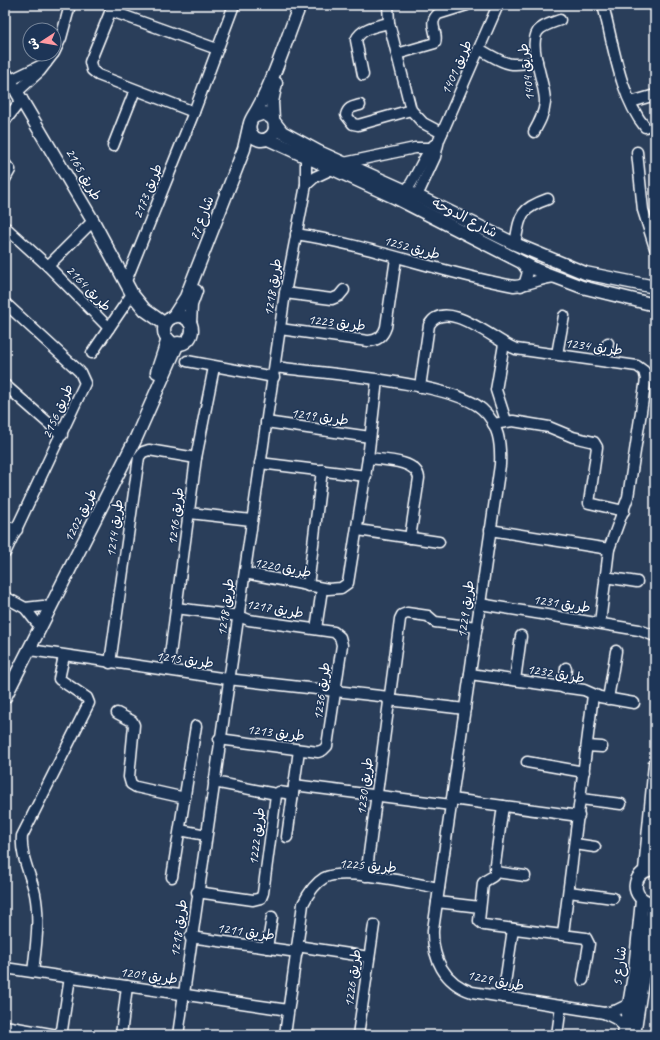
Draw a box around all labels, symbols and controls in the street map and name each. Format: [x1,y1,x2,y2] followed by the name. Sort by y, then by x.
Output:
[22,22,62,62] north arrow
[24,37,40,51] text: ش
[437,37,476,97] street label: طريق 1401
[515,42,538,102] street label: طريق 1404
[62,145,105,204] street label: طريق 2165
[129,161,166,221] street label: طريق 2173
[185,194,219,243] street label: شارع 77
[429,194,500,242] street label: شارع الدوحه
[382,232,442,263] street label: طريق 1252
[260,257,285,317] street label: طريق 1218
[62,262,115,315] street label: طريق 2164
[307,311,367,334] street label: طريق 1223
[564,334,624,359] street label: طريق 1234
[38,381,77,441] street label: طريق 2156
[290,404,350,429] street label: طريق 1219
[60,486,101,545] street label: طريق 1202
[164,486,187,546] street label: طريق 1216
[102,498,127,558] street label: طريق 1214
[253,554,313,581] street label: طريق 1220
[213,577,238,637] street label: طريق 1218
[453,579,478,639] street label: طريق 1229
[532,591,592,616] street label: طريق 1231
[245,595,305,622] street label: طريق 1217
[155,647,215,672] street label: طريق 1215
[526,660,586,687] street label: طريق 1232
[309,661,334,721] street label: طريق 1236
[246,721,306,744] street label: طريق 1213
[353,756,376,816] street label: طريق 1230
[245,806,268,866] street label: طريق 1222
[338,855,398,876] street label: طريق 1225
[166,898,191,958] street label: طريق 1218
[216,919,276,944] street label: طريق 1211
[609,945,631,987] street label: شارع 5
[340,948,365,1008] street label: طريق 1226
[119,963,179,988] street label: طريق 1209
[466,966,526,995] street label: طريق 1229

